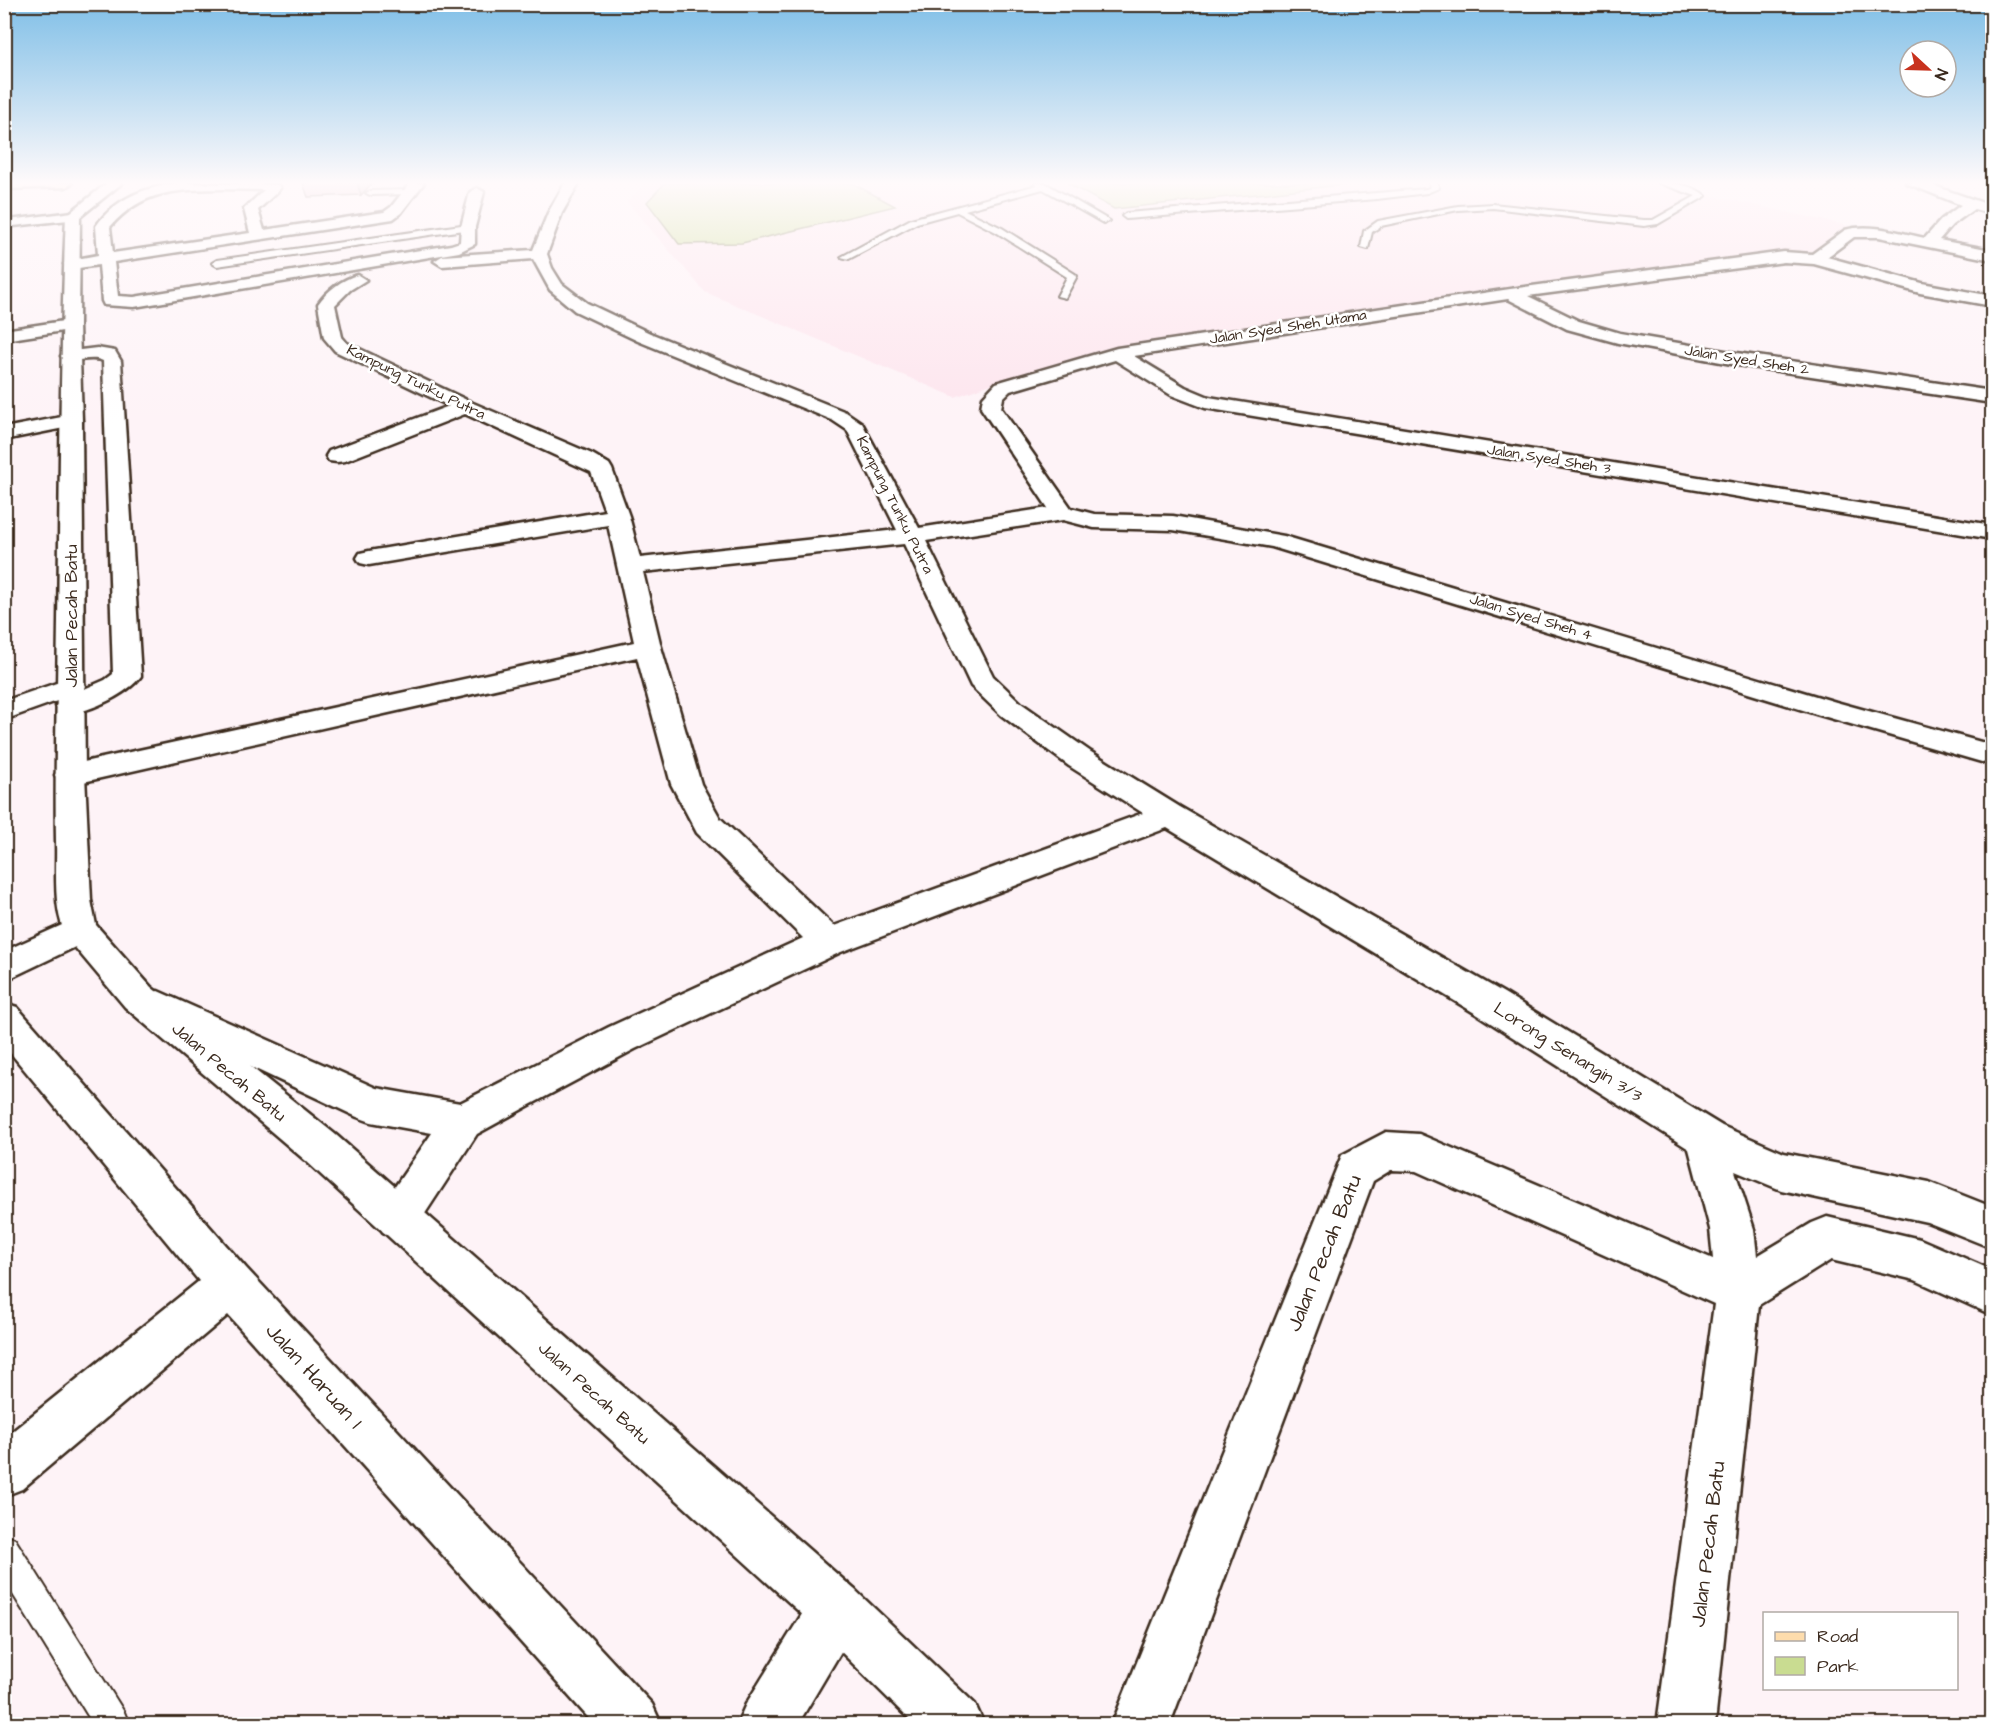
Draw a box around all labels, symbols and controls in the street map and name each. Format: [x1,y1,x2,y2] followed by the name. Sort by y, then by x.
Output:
[1898,39,1958,99] north arrow
[1929,65,1953,83] text: N
[1208,304,1369,351] street label: Jalan Syed Sheh Utama
[343,339,489,426] street label: Kampung Tunku Putra
[1683,340,1811,381] street label: Jalan Syed Sheh 2
[850,432,939,578] street label: Kampung Tunku Putra
[1485,439,1613,480] street label: Jalan Syed Sheh 3
[59,544,84,688] street label: Jalan Pecah Batu
[1467,588,1595,647] street label: Jalan Syed Sheh 4
[1488,996,1647,1109] street label: Lorong Senangin 3/3
[166,1016,292,1128] street label: Jalan Pecah Batu
[1279,1170,1369,1336] street label: Jalan Pecah Batu
[259,1317,369,1435] street label: Jalan Haruan 1
[532,1336,656,1450] street label: Jalan Pecah Batu
[1683,1459,1733,1629] street label: Jalan Pecah Batu
[1763,1612,1958,1690] legend
[1817,1624,1858,1649] text: Road
[1817,1654,1859,1679] text: Park

